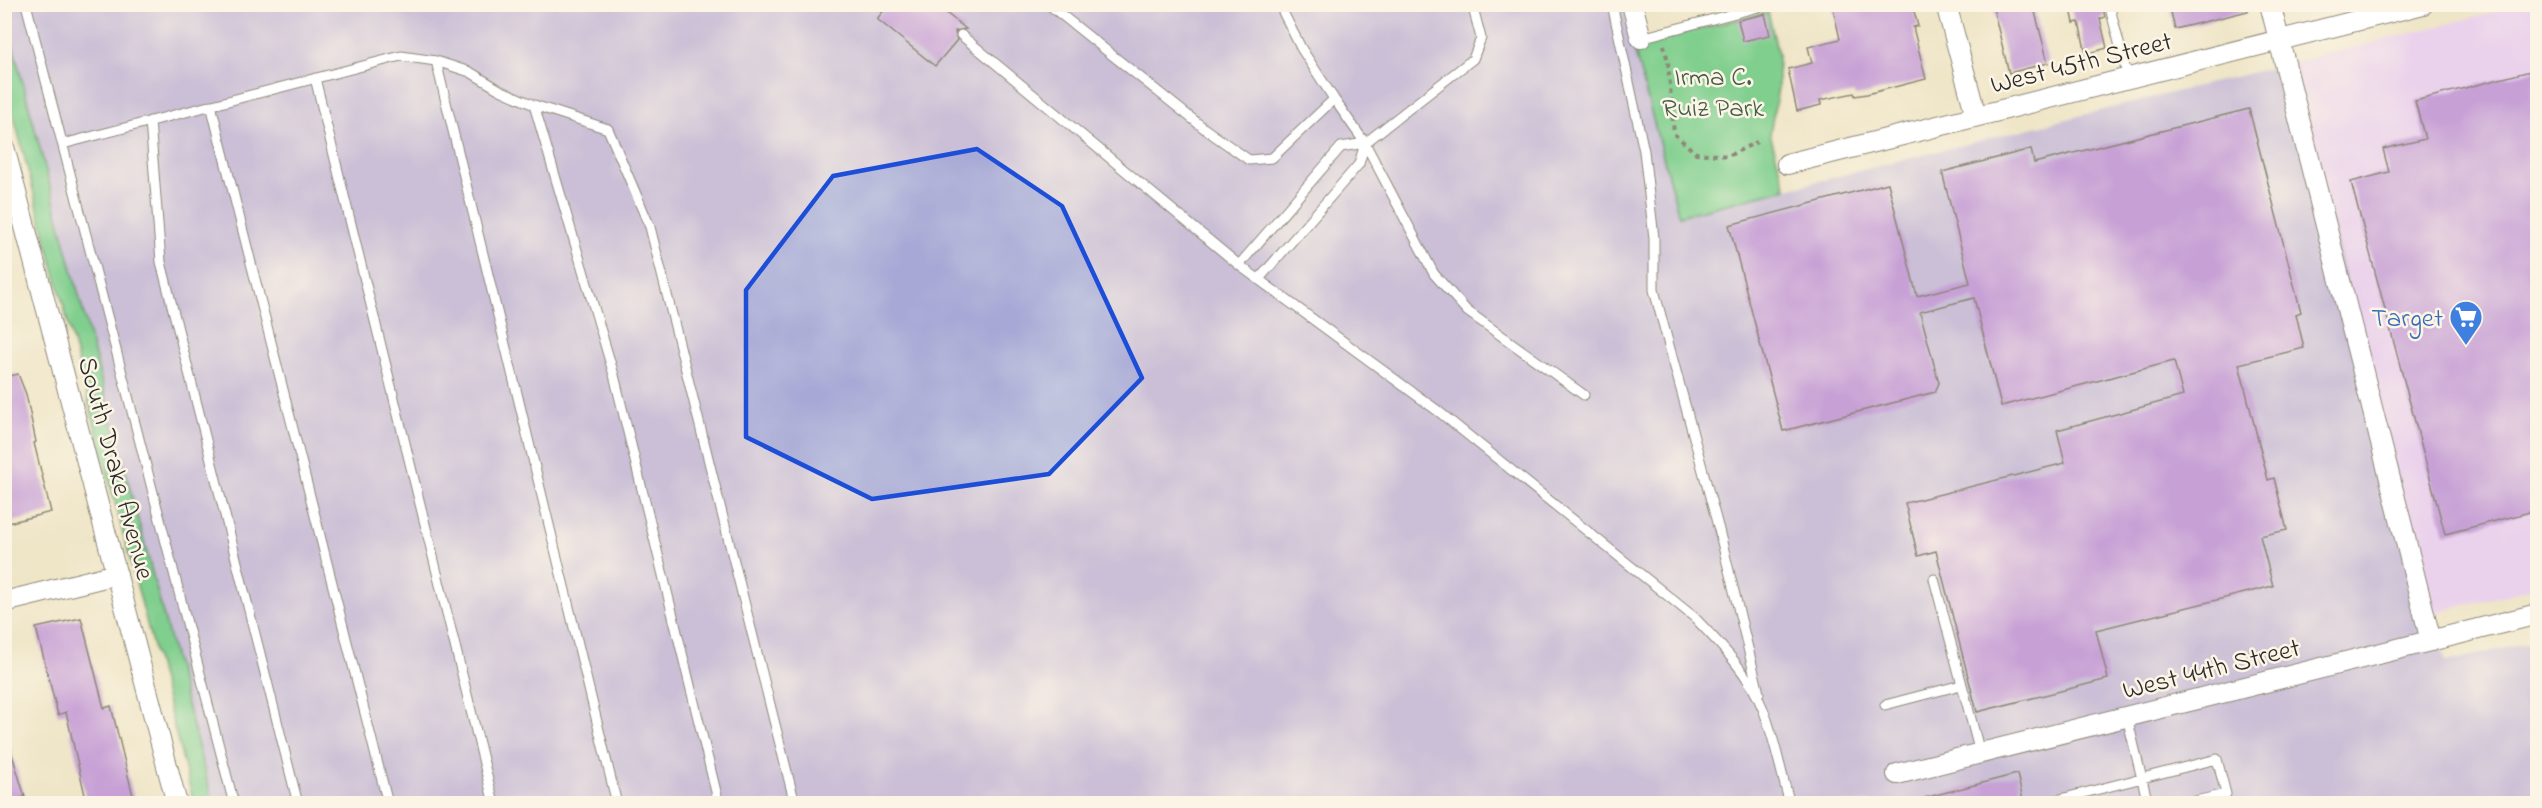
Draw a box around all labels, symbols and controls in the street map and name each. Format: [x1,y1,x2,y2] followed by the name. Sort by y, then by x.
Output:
[1987,23,2176,106] street label: West 45th Street
[1662,59,1764,129] park label: Irma C. Ruiz Park
[2448,299,2484,346] supermarket icon: Target
[2371,300,2443,339] place label: Target
[66,353,163,585] street label: South Drake Avenue
[2119,630,2304,711] street label: West 44th Street

